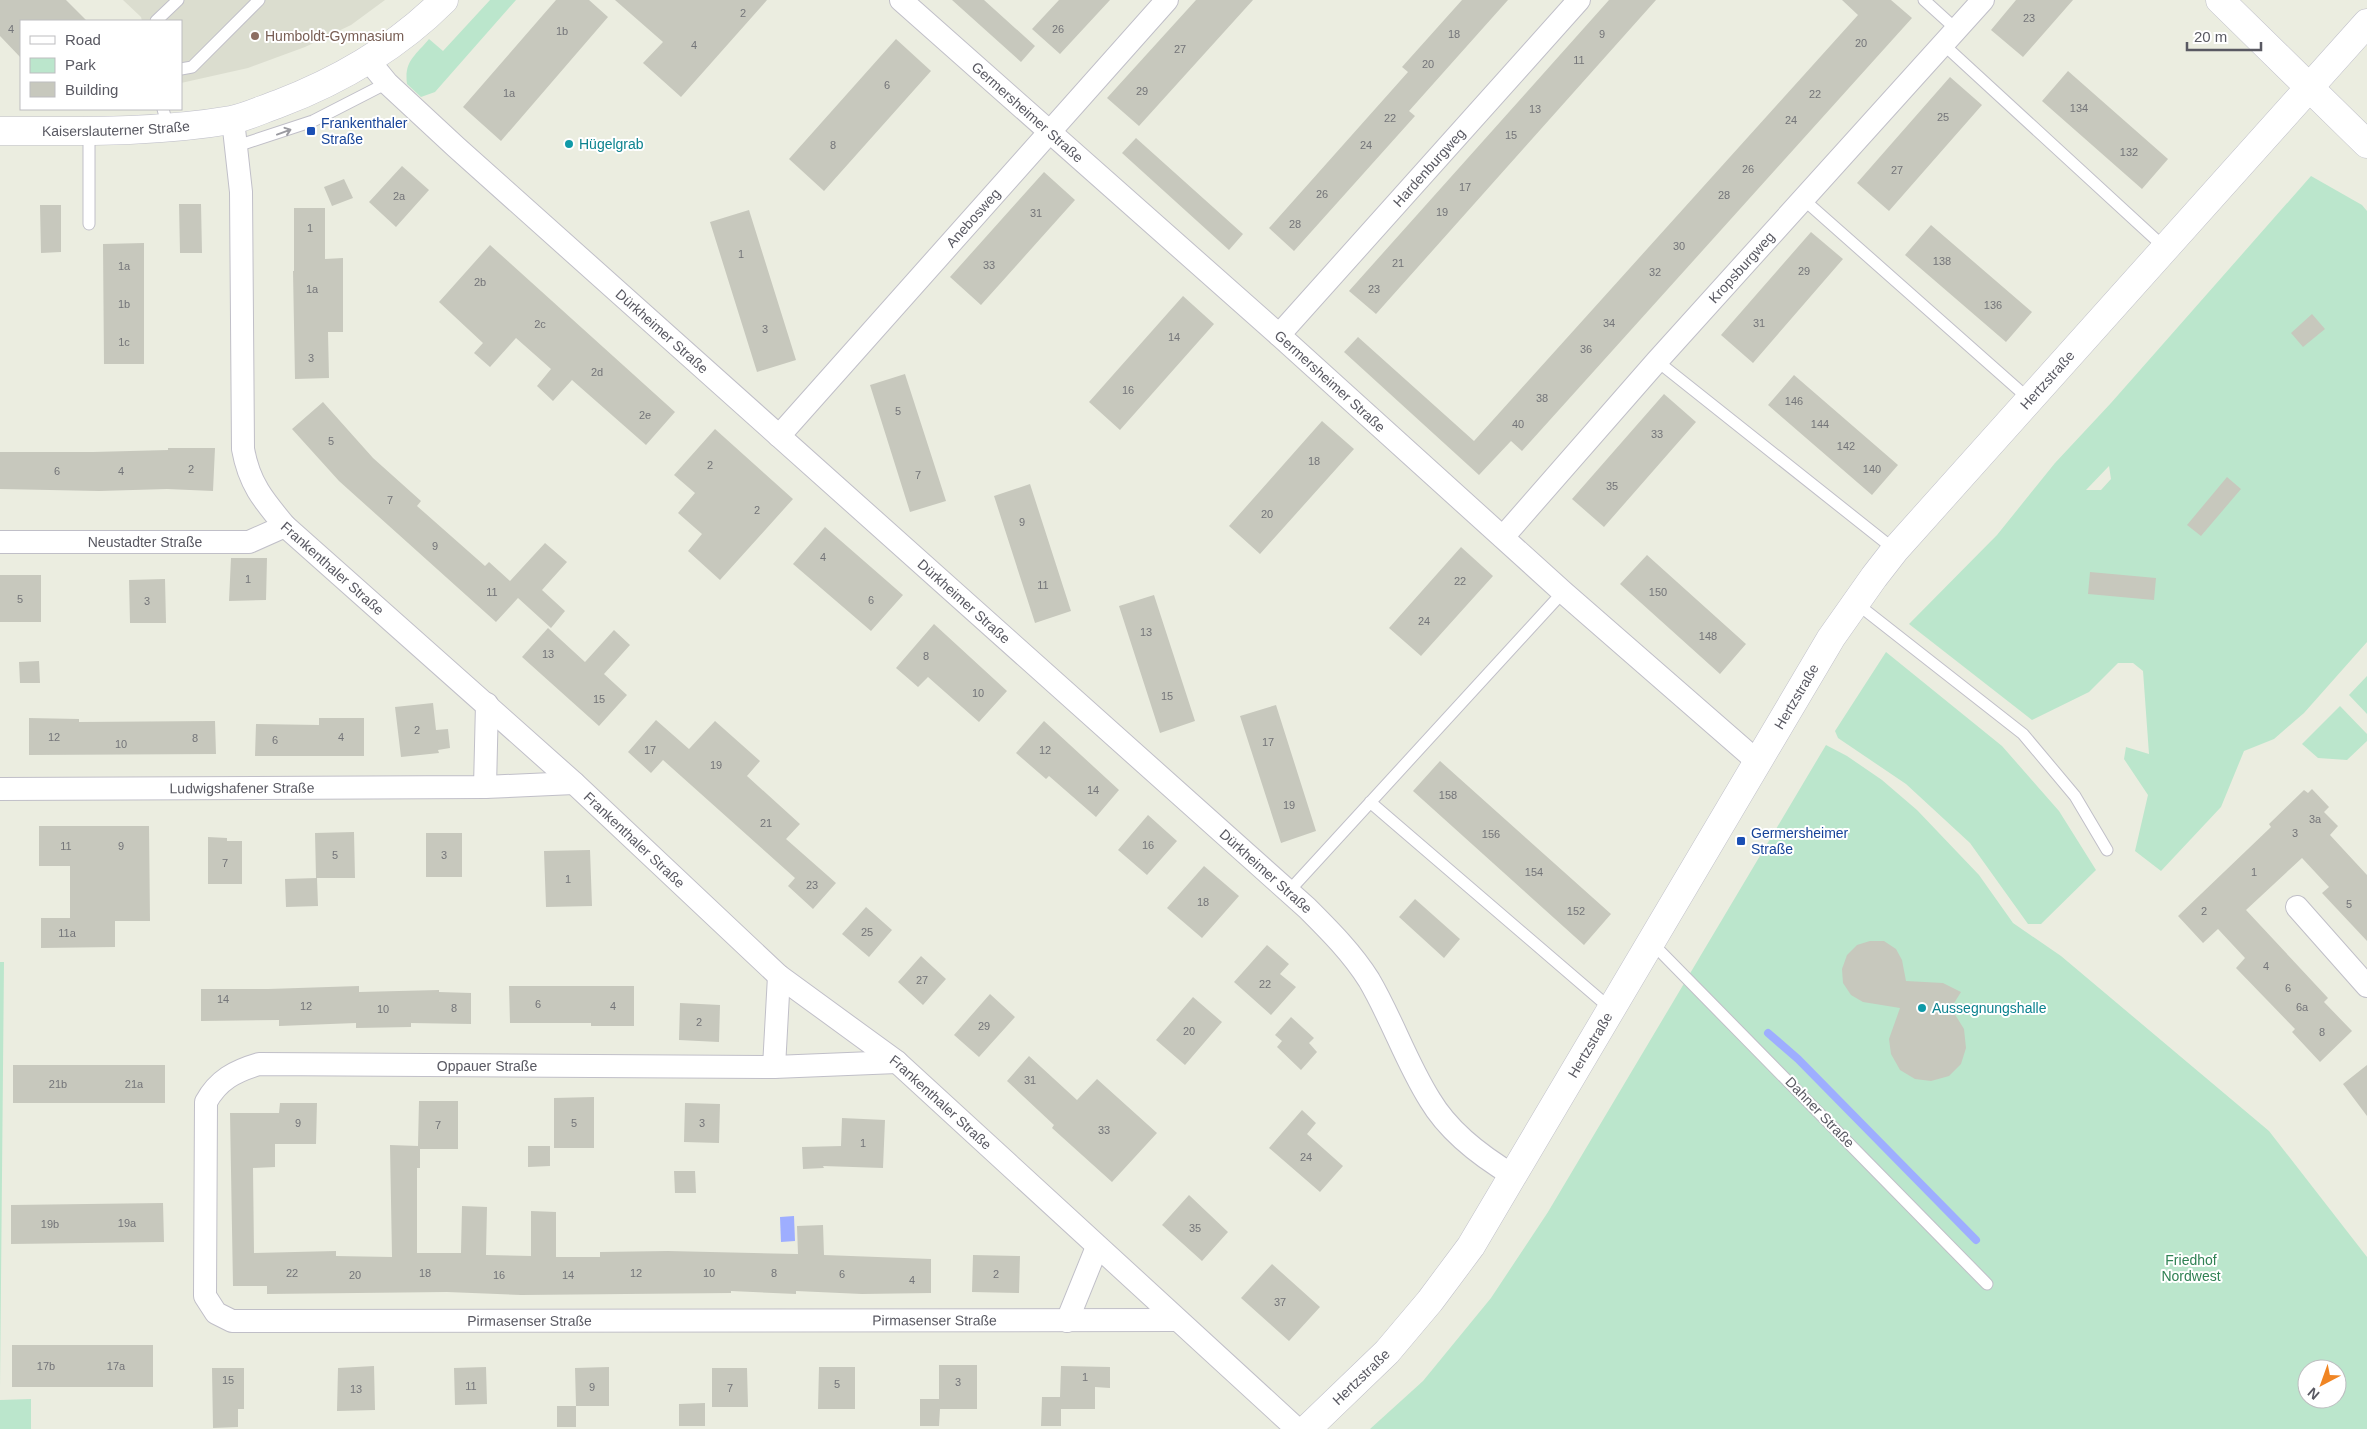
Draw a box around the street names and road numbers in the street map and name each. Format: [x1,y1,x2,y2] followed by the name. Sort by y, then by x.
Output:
[969,59,1087,166] street label: Germersheimer Straße
[42,118,191,139] street label: Kaiserslauterner Straße
[1390,125,1468,210] street label: Hardenburgweg
[943,185,1003,251] street label: Anebosweg
[1705,228,1778,306] street label: Kropsburgweg
[613,286,712,377] street label: Dürkheimer Straße
[1272,327,1389,435] street label: Germersheimer Straße
[2017,347,2078,413] street label: Hertzstraße
[278,518,387,618] street label: Frankenthaler Straße
[88,534,202,550] street label: Neustadter Straße
[915,556,1014,647] street label: Dürkheimer Straße
[1771,661,1822,732] street label: Hertzstraße
[169,780,315,796] street label: Ludwigshafener Straße
[581,789,688,891] street label: Frankenthaler Straße
[1216,826,1316,917] street label: Dürkheimer Straße
[1565,1009,1616,1081] street label: Hertzstraße
[887,1051,995,1153] street label: Frankenthaler Straße
[437,1058,537,1074] street label: Oppauer Straße
[1782,1073,1858,1151] street label: Dahner Straße
[872,1312,997,1328] street label: Pirmasenser Straße
[467,1313,592,1329] street label: Pirmasenser Straße
[1329,1346,1393,1408] street label: Hertzstraße

